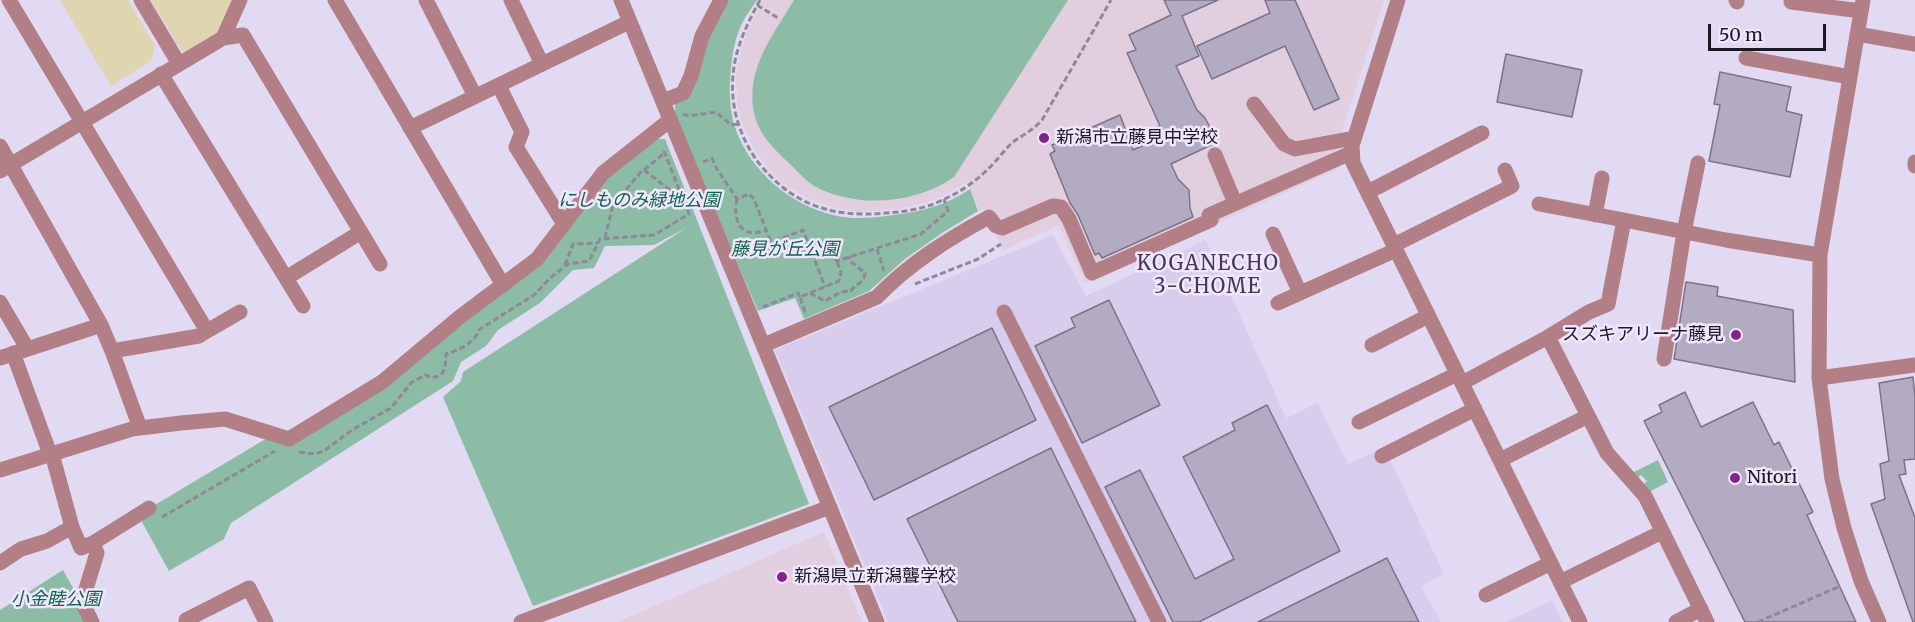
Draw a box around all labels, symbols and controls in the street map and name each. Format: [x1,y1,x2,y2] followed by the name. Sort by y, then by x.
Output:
[1711,12,1830,50] scale bar
[1719,23,1763,46] text: 50 m
[1056,127,1218,149] place label: 新潟市立藤見中学校
[1037,131,1051,145] marker: 新潟市立藤見中学校
[558,190,720,212] park label: にしものみ緑地公園
[731,239,839,261] park label: 藤見が丘公園
[1137,252,1279,299] district label: KOGANECHO 3-CHOME
[1562,324,1724,346] place label: スズキアリーナ藤見
[1729,328,1743,342] marker: スズキアリーナ藤見
[1747,467,1797,489] place label: Nitori
[1728,471,1742,485] marker: Nitori
[794,566,956,588] place label: 新潟県立新潟聾学校
[775,570,789,584] marker: 新潟県立新潟聾学校
[11,589,101,611] park label: 小金睦公園

